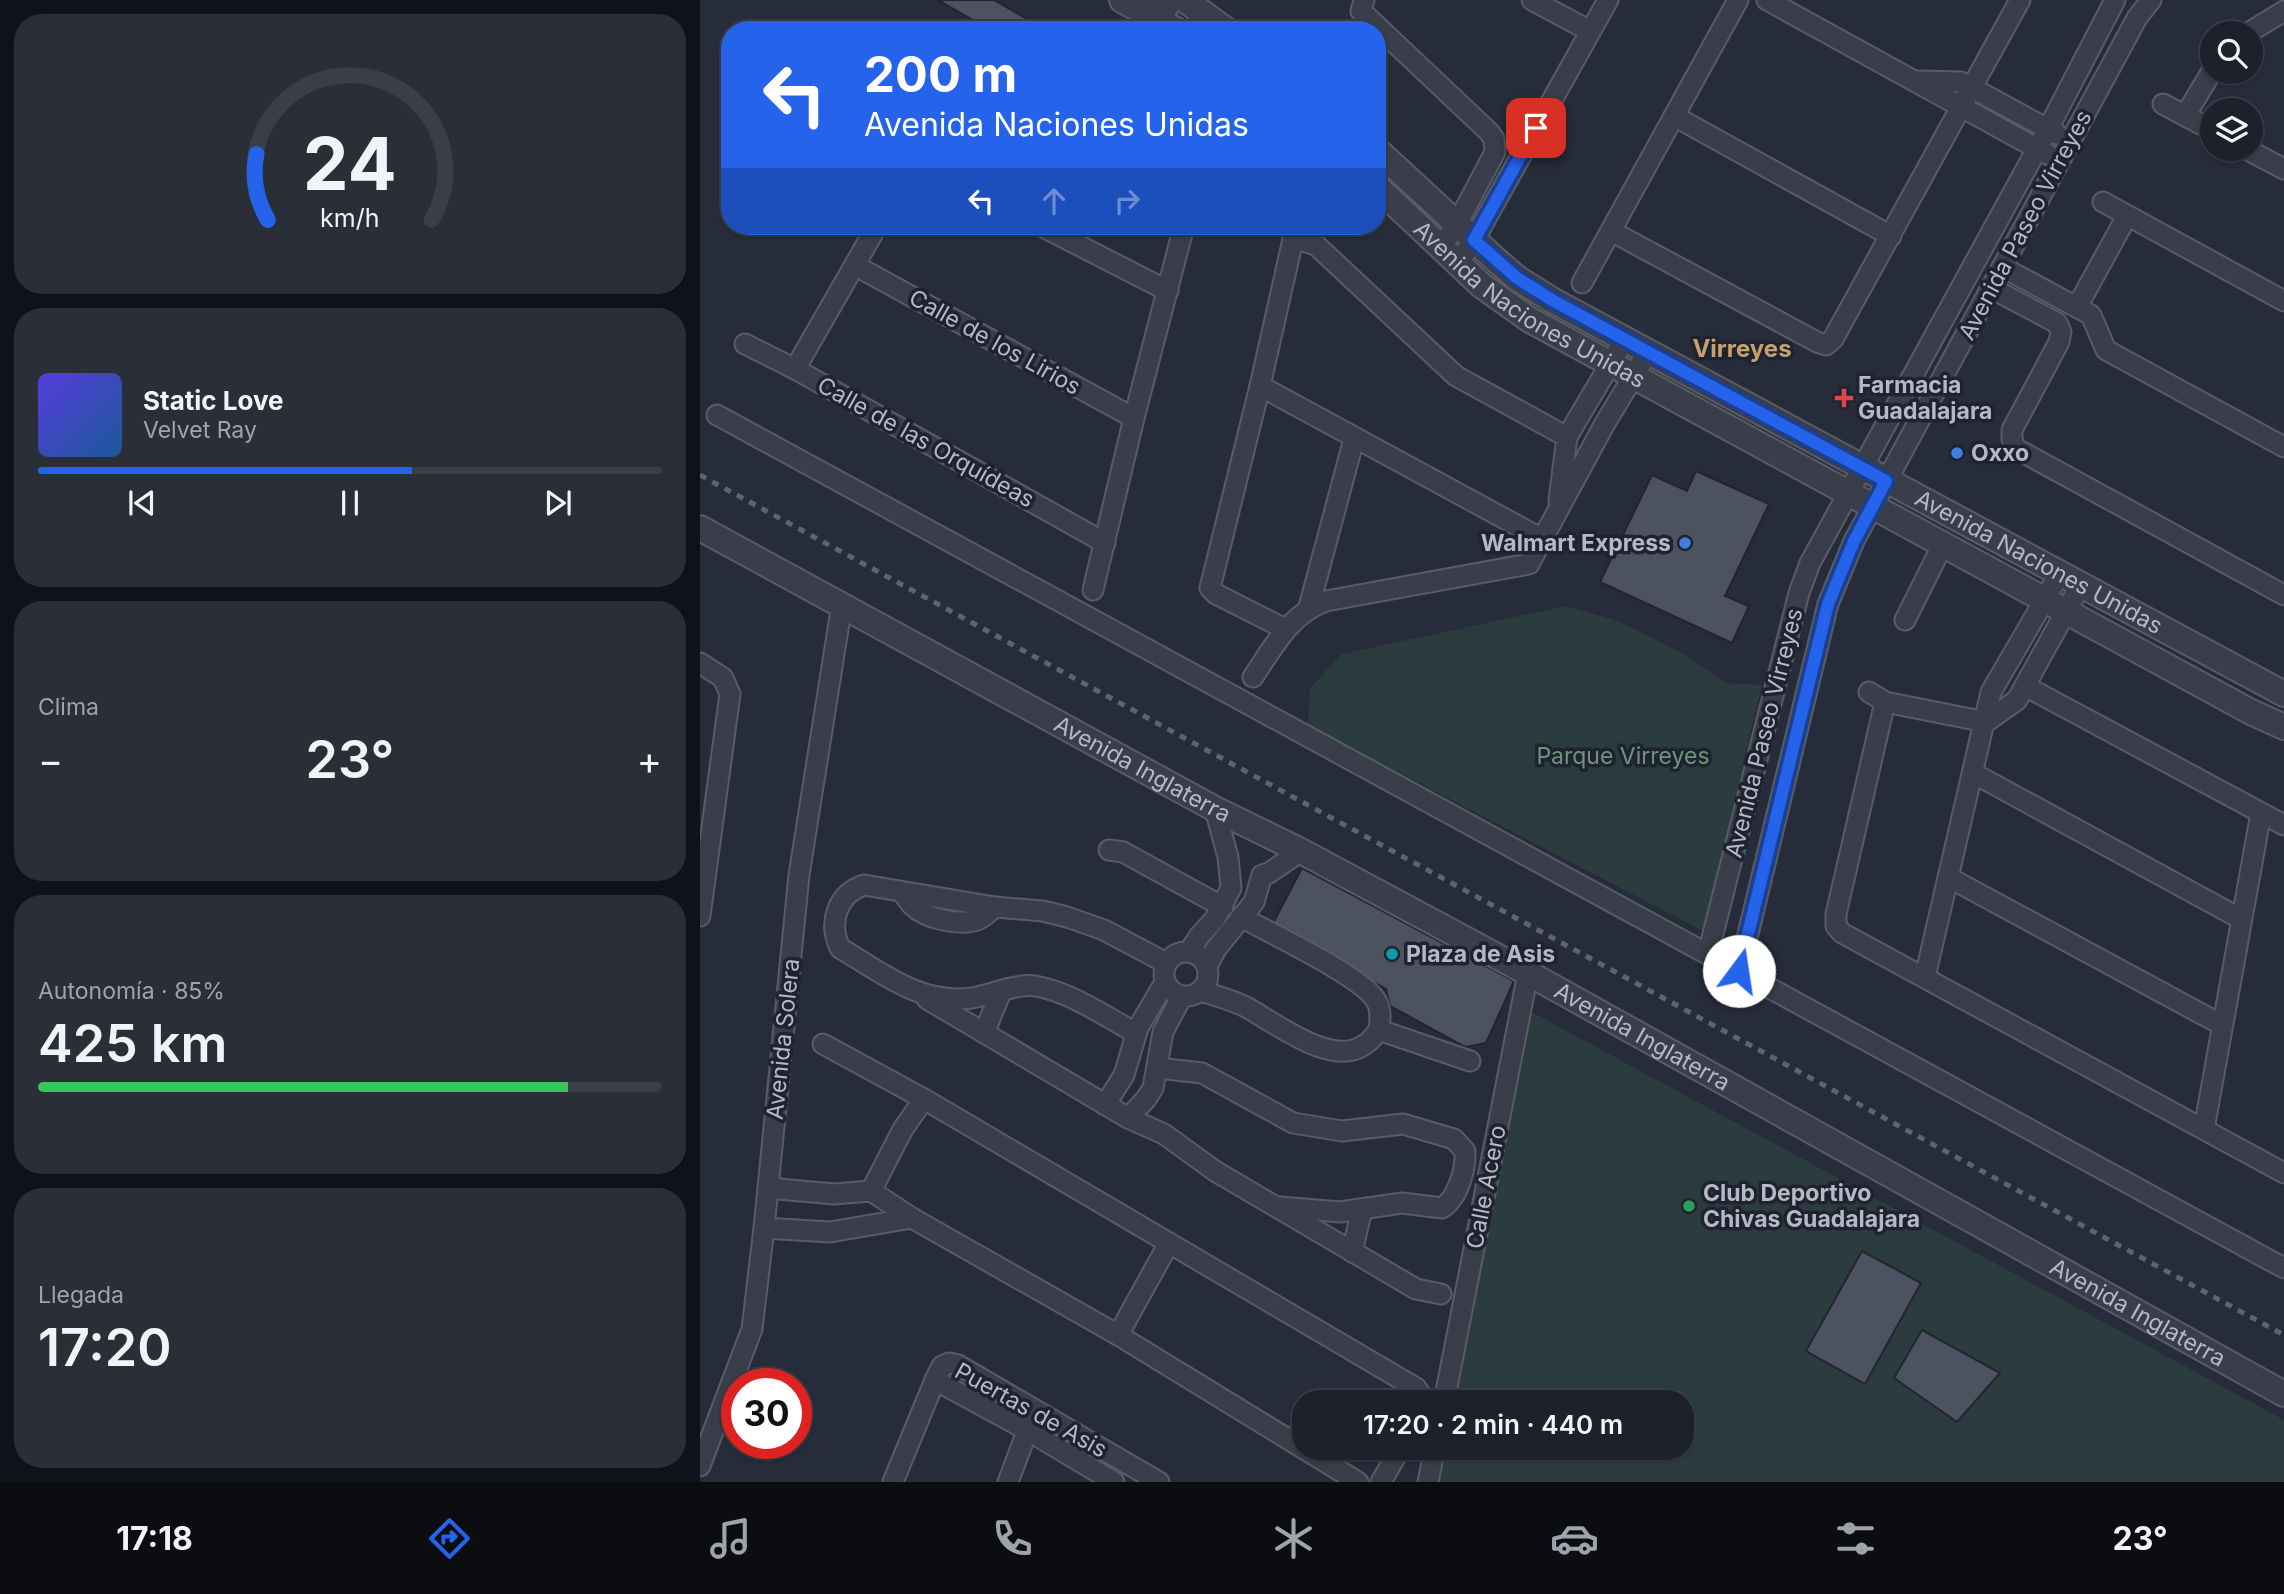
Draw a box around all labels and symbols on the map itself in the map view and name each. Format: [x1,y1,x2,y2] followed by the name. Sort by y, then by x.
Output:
[1506,98,1566,158] pin
[1953,105,2097,345] street label: Avenida Paseo Virreyes
[1408,215,1650,394] street label: Avenida Naciones Unidas
[904,283,1086,401] street label: Calle de los Lirios
[1692,334,1792,363] district label: Virreyes
[813,371,1039,513] street label: Calle de las Orquídeas
[1858,371,1992,425] place label: Farmacia Guadalajara
[1836,390,1852,406] marker: Farmacia Guadalajara
[1971,439,2029,467] place label: Oxxo
[1949,445,1965,461] marker: Oxxo
[1910,484,2167,640] street label: Avenida Naciones Unidas
[1481,529,1671,557] place label: Walmart Express
[1677,535,1693,551] marker: Walmart Express
[1719,605,1809,861] street label: Avenida Paseo Virreyes
[1049,710,1235,828] street label: Avenida Inglaterra
[1536,742,1710,770] park label: Parque Virreyes
[1702,934,1776,1008] position arrow
[1406,940,1555,968] place label: Plaza de Asis
[1384,946,1400,962] marker: Plaza de Asis
[761,957,805,1121] street label: Avenida Solera
[1550,977,1735,1097] street label: Avenida Inglaterra
[1460,1123,1512,1251] street label: Calle Acero
[1703,1179,1920,1233] place label: Club Deportivo Chivas Guadalajara
[1681,1198,1697,1214] marker: Club Deportivo Chivas Guadalajara
[2045,1252,2230,1373] street label: Avenida Inglaterra
[950,1357,1112,1463] street label: Puertas de Asis
[721,1368,812,1459] speed limit sign: 30

